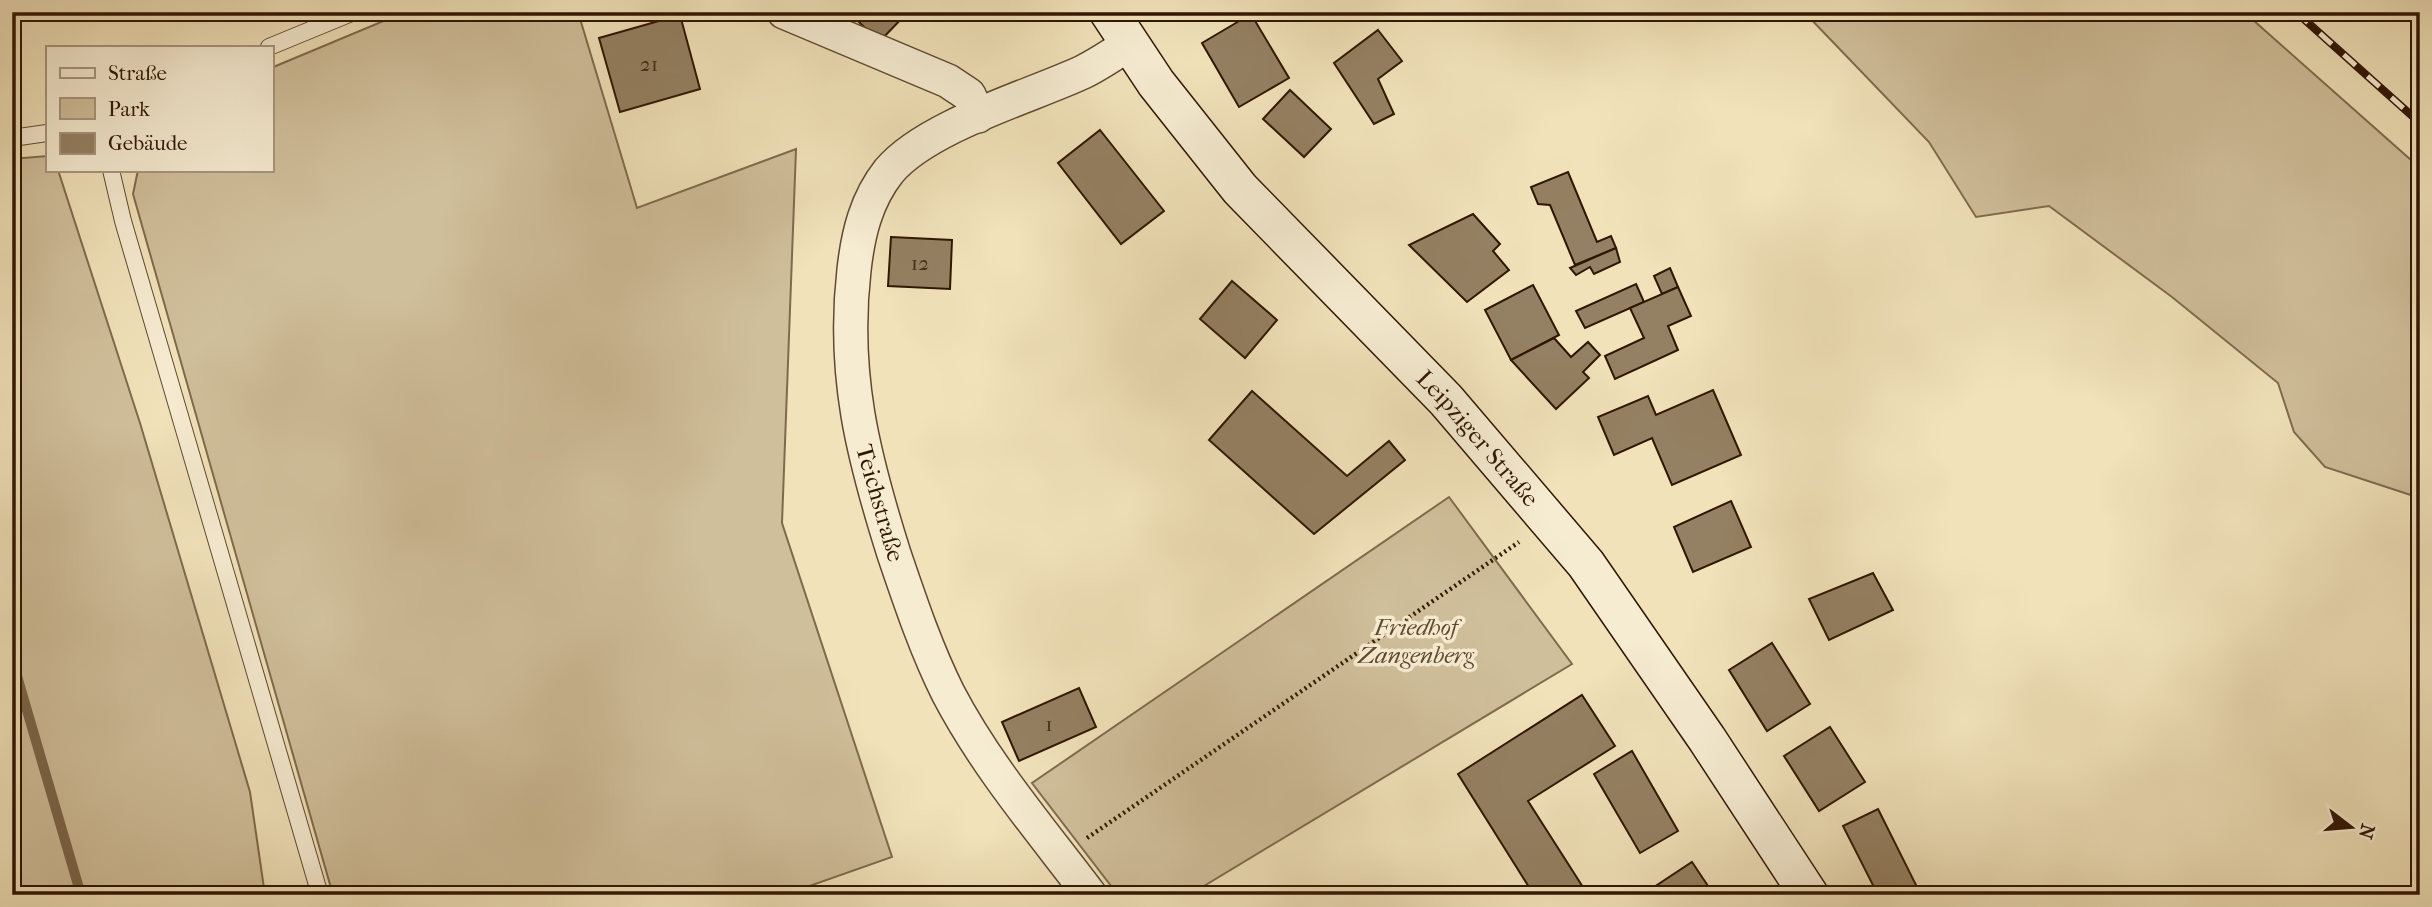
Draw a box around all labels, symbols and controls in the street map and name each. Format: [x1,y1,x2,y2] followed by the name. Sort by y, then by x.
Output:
[46,46,273,172] legend
[640,52,658,76] house number: 21
[108,61,167,85] text: Straße
[108,97,150,121] text: Park
[108,131,188,155] text: Gebäude
[911,251,929,275] house number: 12
[1411,364,1545,512] street label: Leipziger Straße
[850,441,910,565] street label: Teichstraße
[1356,613,1475,669] park label: Friedhof Zangenberg
[1045,712,1053,736] house number: 1
[2316,792,2386,862] north arrow
[2354,821,2379,842] text: N

